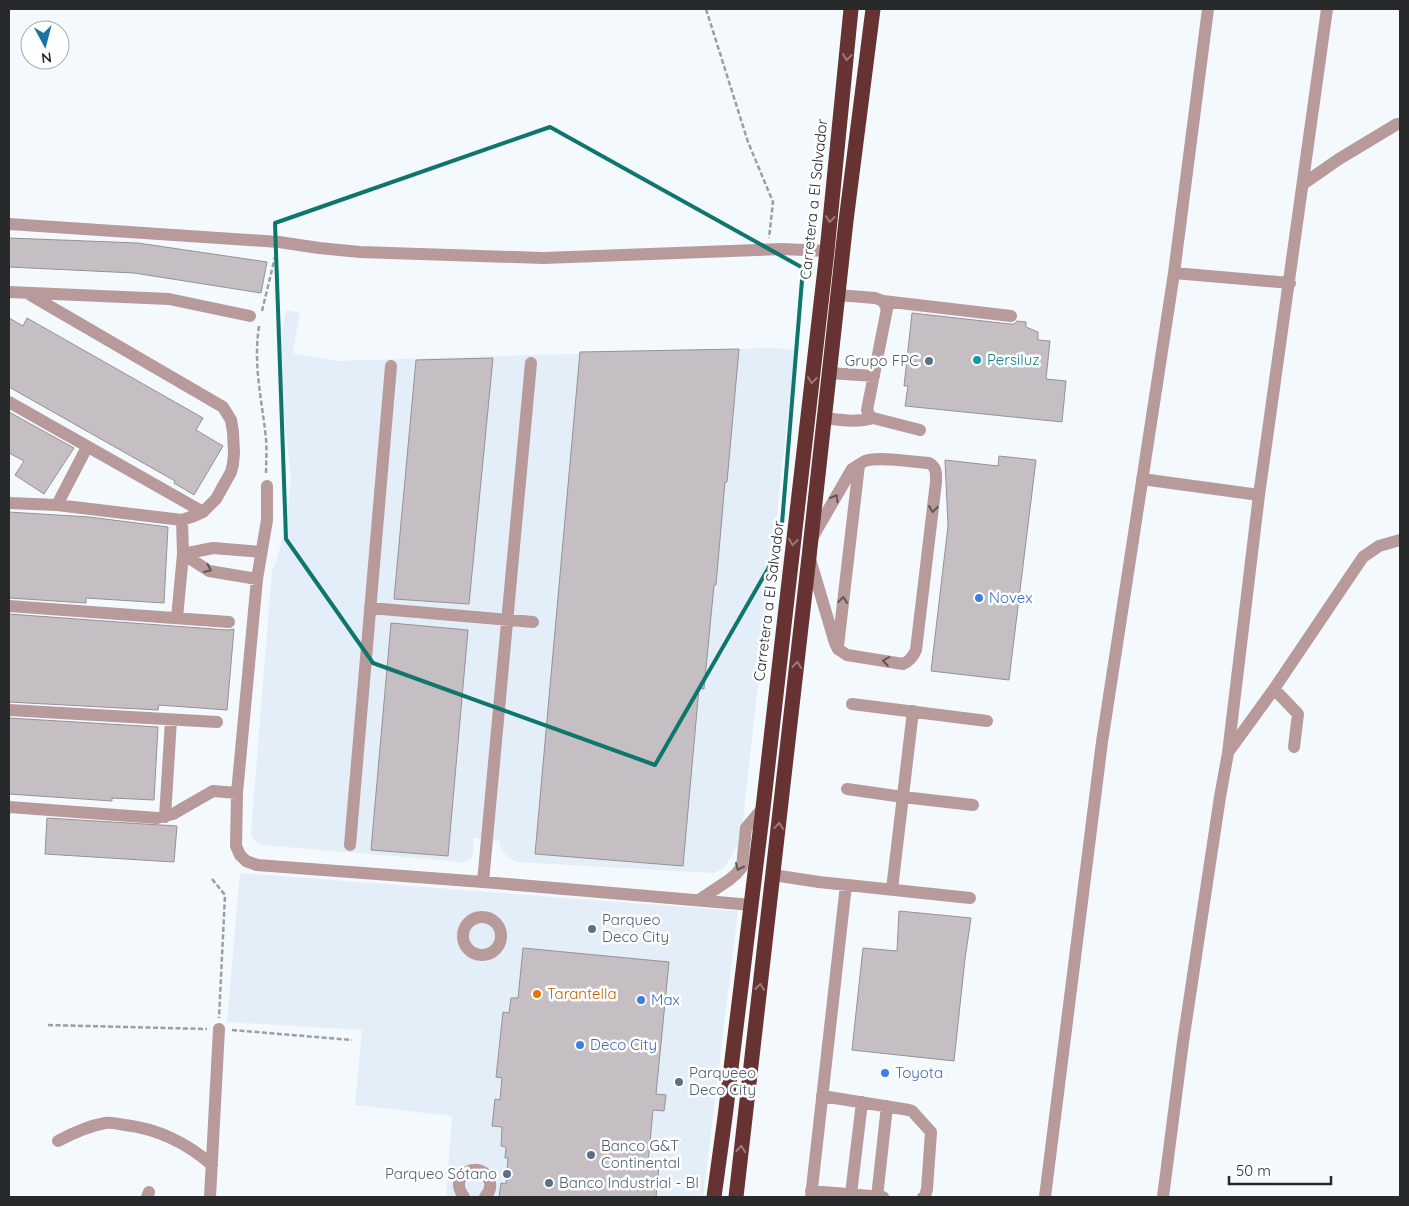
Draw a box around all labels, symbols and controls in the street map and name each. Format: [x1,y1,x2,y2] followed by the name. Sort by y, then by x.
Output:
[20,20,70,70] north arrow
[40,48,53,67] text: N
[842,54,853,62] one-way arrow
[796,117,831,280] street label: Carretera a El Salvador
[825,215,836,223] one-way arrow
[987,350,1039,369] place label: Persiluz
[845,351,919,370] place label: Grupo FPC
[971,354,983,366] marker: Persiluz
[923,355,935,367] marker: Grupo FPC
[807,377,818,385] one-way arrow
[829,495,839,504] one-way arrow
[928,505,939,513] one-way arrow
[749,519,788,682] street label: Carretera a El Salvador
[788,538,799,546] one-way arrow
[203,562,212,573] one-way arrow
[989,588,1032,607] place label: Novex
[973,592,985,604] marker: Novex
[837,596,848,604] one-way arrow
[881,656,889,667] one-way arrow
[791,660,802,668] one-way arrow
[773,822,784,830] one-way arrow
[736,861,746,870] one-way arrow
[602,910,669,946] place label: Parqueo Deco City
[586,923,598,935] marker: Parqueo Deco City
[754,983,765,991] one-way arrow
[547,984,616,1003] place label: Tarantella
[531,988,543,1000] marker: Tarantella
[651,990,680,1009] place label: Max
[635,994,647,1006] marker: Max
[590,1035,657,1054] place label: Deco City
[574,1039,586,1051] marker: Deco City
[689,1063,756,1099] place label: Parqueeo Deco City
[895,1063,943,1082] place label: Toyota
[879,1067,891,1079] marker: Toyota
[673,1076,685,1088] marker: Parqueeo Deco City
[601,1136,680,1172] place label: Banco G&T Continental
[735,1145,746,1153] one-way arrow
[585,1149,597,1161] marker: Banco G&T Continental
[1229,1154,1332,1186] scale bar
[1236,1161,1271,1180] text: 50 m
[385,1164,497,1183] place label: Parqueo Sótano
[501,1168,513,1180] marker: Parqueo Sótano
[559,1173,699,1192] place label: Banco Industrial - BI
[543,1177,555,1189] marker: Banco Industrial - BI

